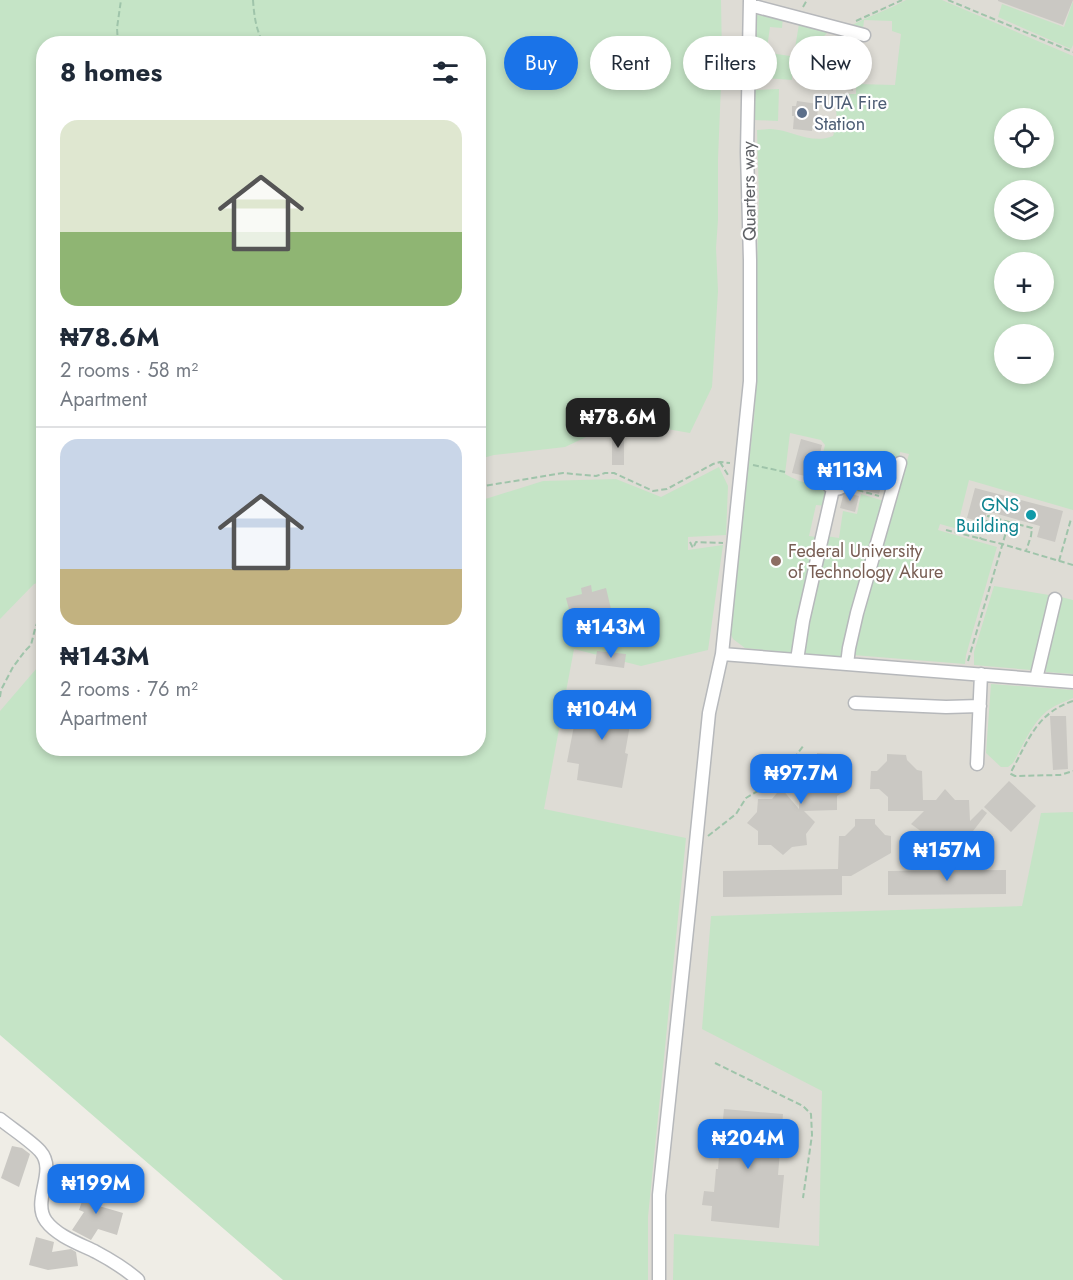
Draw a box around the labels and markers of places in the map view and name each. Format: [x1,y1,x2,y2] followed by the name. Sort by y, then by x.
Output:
[814,90,887,137] place label: FUTA Fire Station
[795,106,809,120] marker: FUTA Fire Station
[569,398,667,449] pin: ₦78.6M
[808,451,892,502] pin: ₦113M
[956,492,1019,539] place label: GNS Building
[1024,508,1038,522] marker: GNS Building
[788,538,943,585] place label: Federal University of Technology Akure
[769,554,783,568] marker: Federal University of Technology Akure
[569,608,653,659] pin: ₦143M
[560,690,644,741] pin: ₦104M
[752,754,850,805] pin: ₦97.7M
[905,831,989,882] pin: ₦157M
[706,1119,790,1170] pin: ₦204M
[54,1164,138,1215] pin: ₦199M

